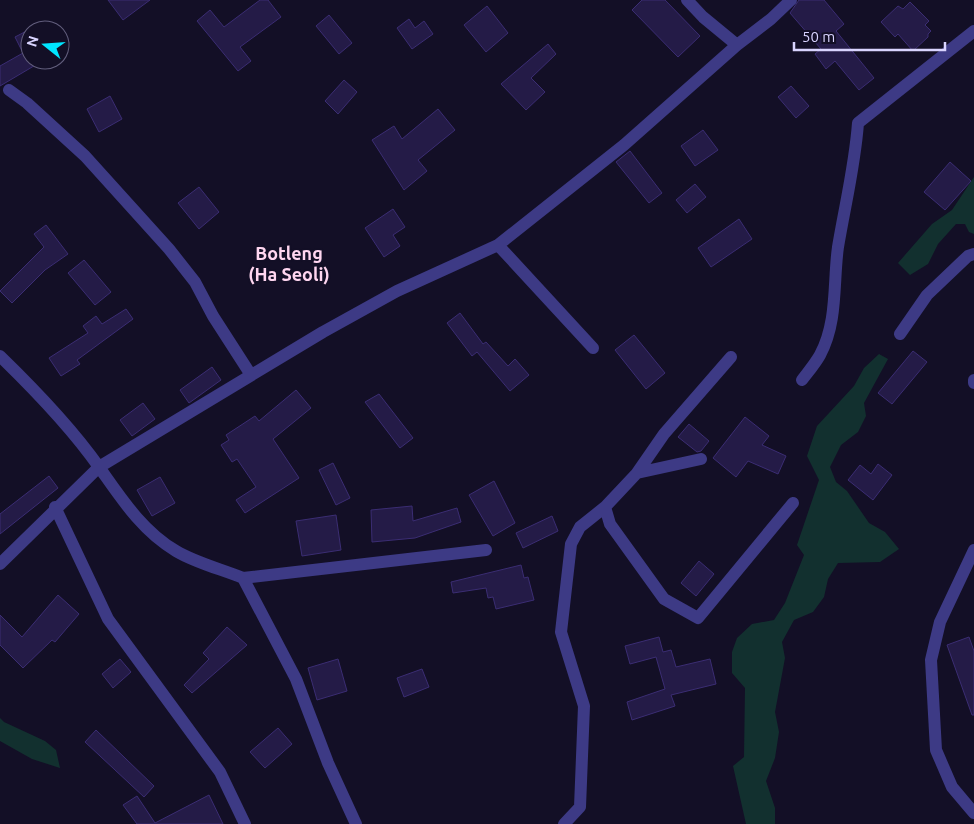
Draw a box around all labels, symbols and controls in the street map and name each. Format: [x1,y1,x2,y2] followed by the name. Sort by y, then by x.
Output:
[20,20,70,70] north arrow
[794,20,945,52] scale bar
[802,28,835,45] text: 50 m
[23,34,42,49] text: N
[248,243,330,285] district label: Botleng (Ha Seoli)

